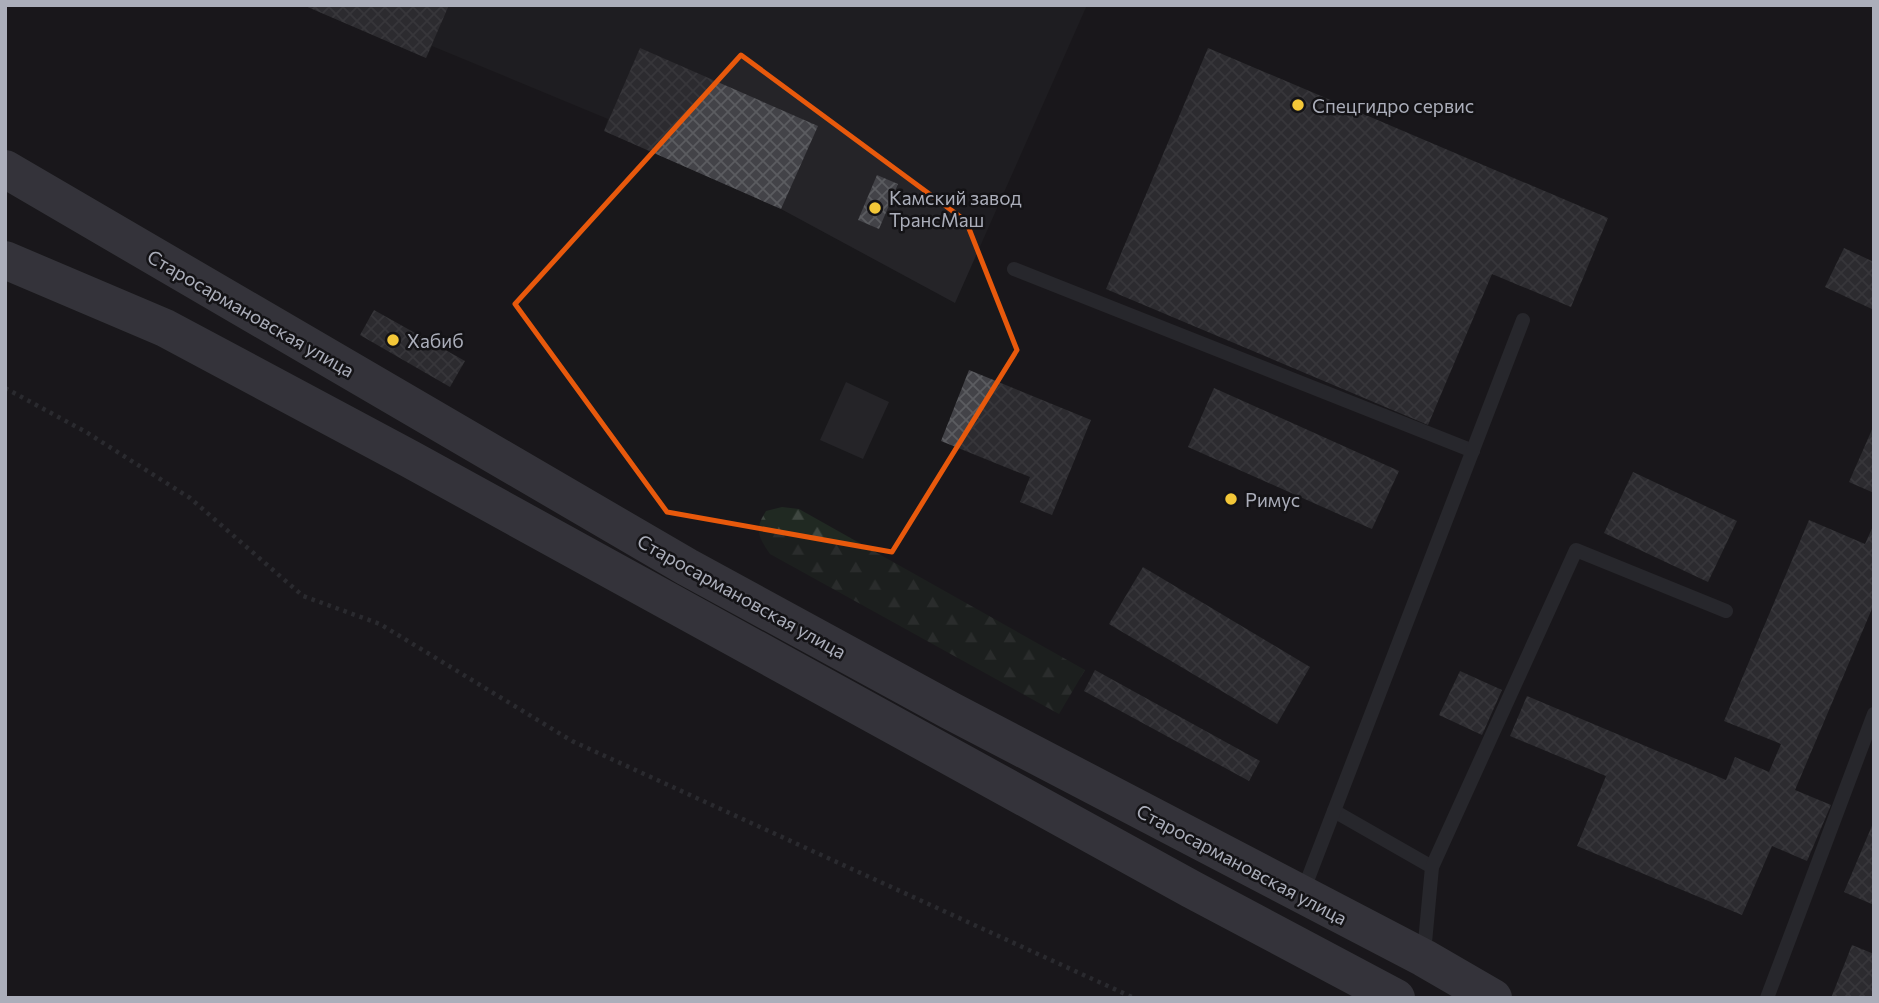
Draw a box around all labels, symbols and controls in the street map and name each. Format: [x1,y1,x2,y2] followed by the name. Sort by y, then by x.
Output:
[1312,94,1474,117] place label: Спецгидро сервис
[1290,97,1306,113] marker: Спецгидро сервис
[889,186,1022,231] place label: Камский завод ТрансМаш
[867,200,883,216] marker: Камский завод ТрансМаш
[143,244,359,382] street label: Старосармановская улица
[407,329,464,352] place label: Хабиб
[385,332,401,348] marker: Хабиб
[1245,488,1300,511] place label: Римус
[1223,491,1239,507] marker: Римус
[634,529,850,663] street label: Старосармановская улица
[1133,799,1351,929] street label: Старосармановская улица

